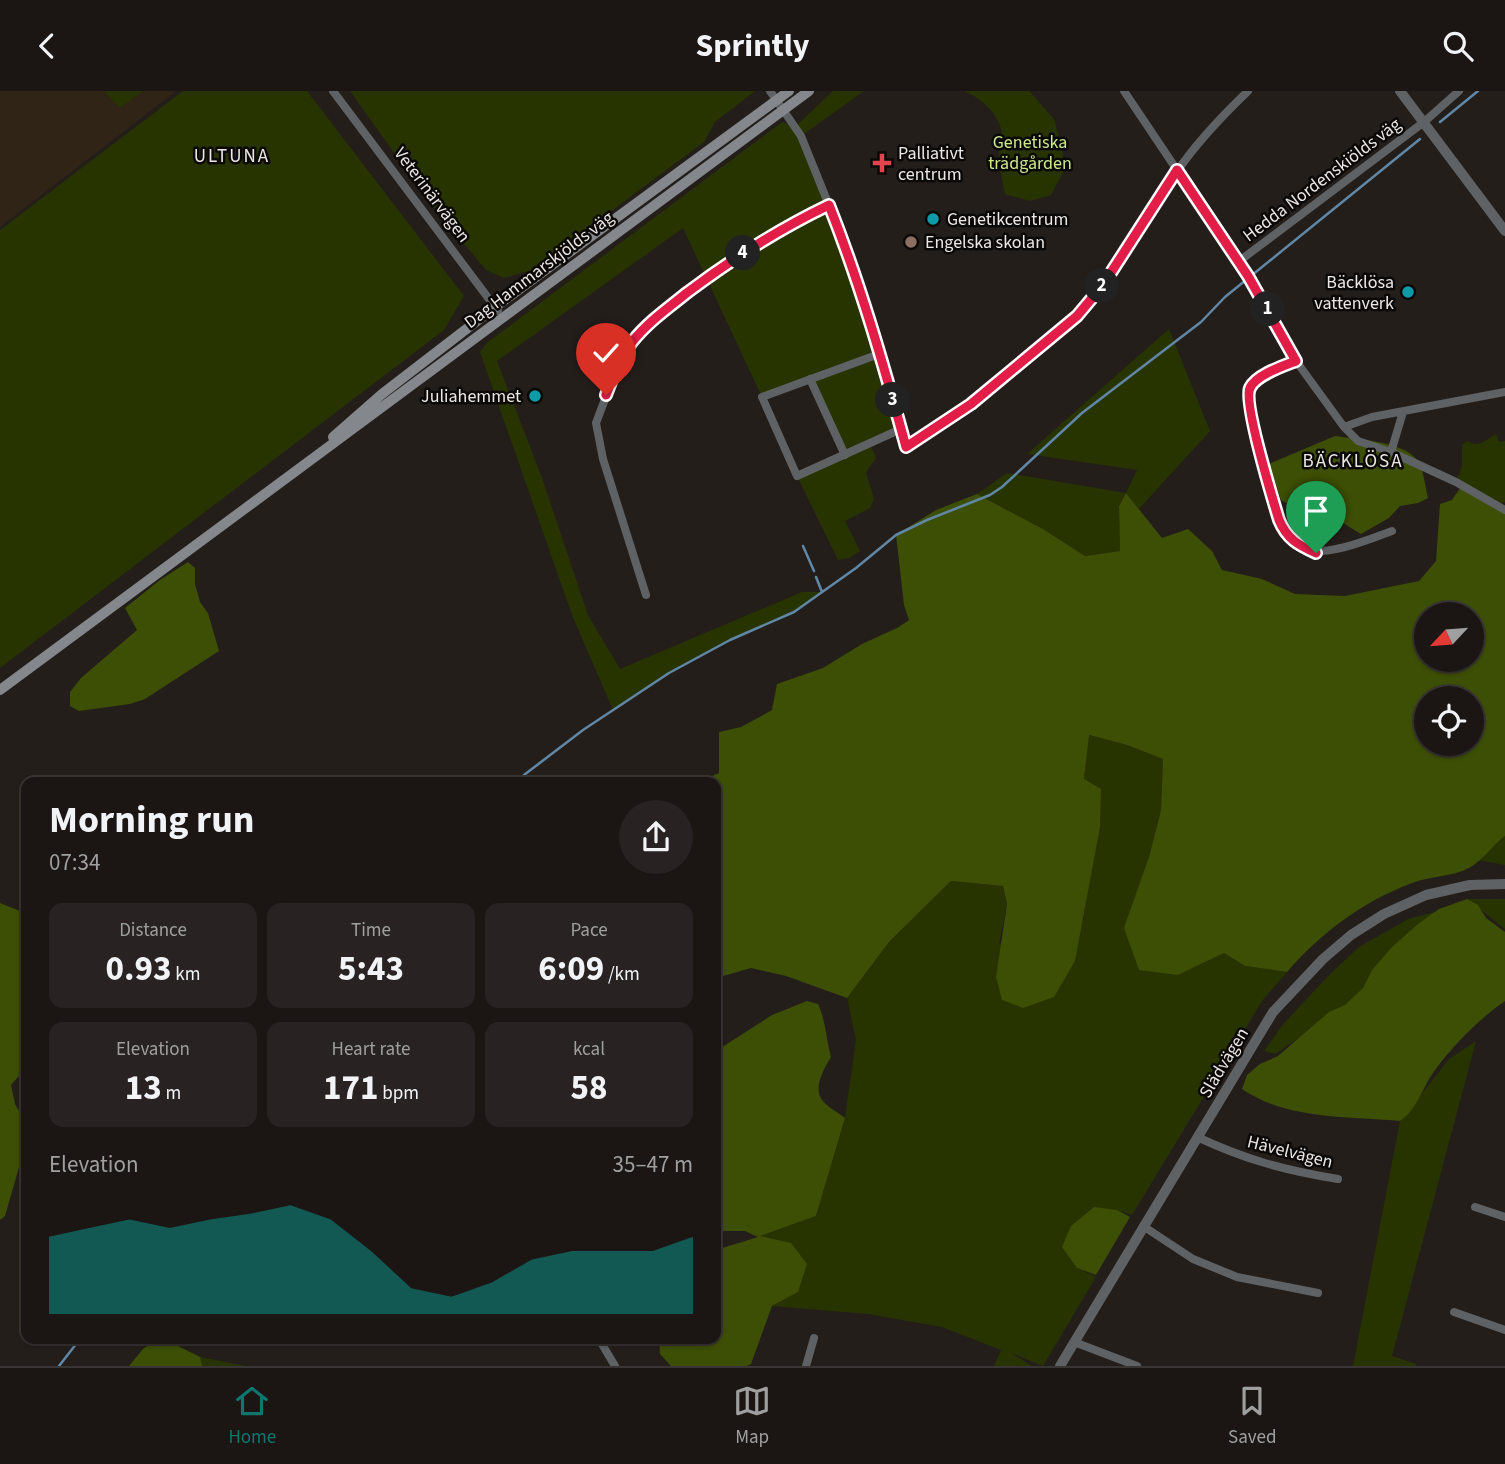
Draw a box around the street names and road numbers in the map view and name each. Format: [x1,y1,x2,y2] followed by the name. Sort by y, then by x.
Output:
[1238,112,1406,248] street label: Hedda Nordenskiölds väg
[388,142,476,248] street label: Veterinärvägen
[459,206,619,334] street label: Dag Hammarskjölds väg
[1193,1023,1255,1103] street label: Slädvägen
[1245,1129,1335,1175] street label: Hävelvägen

